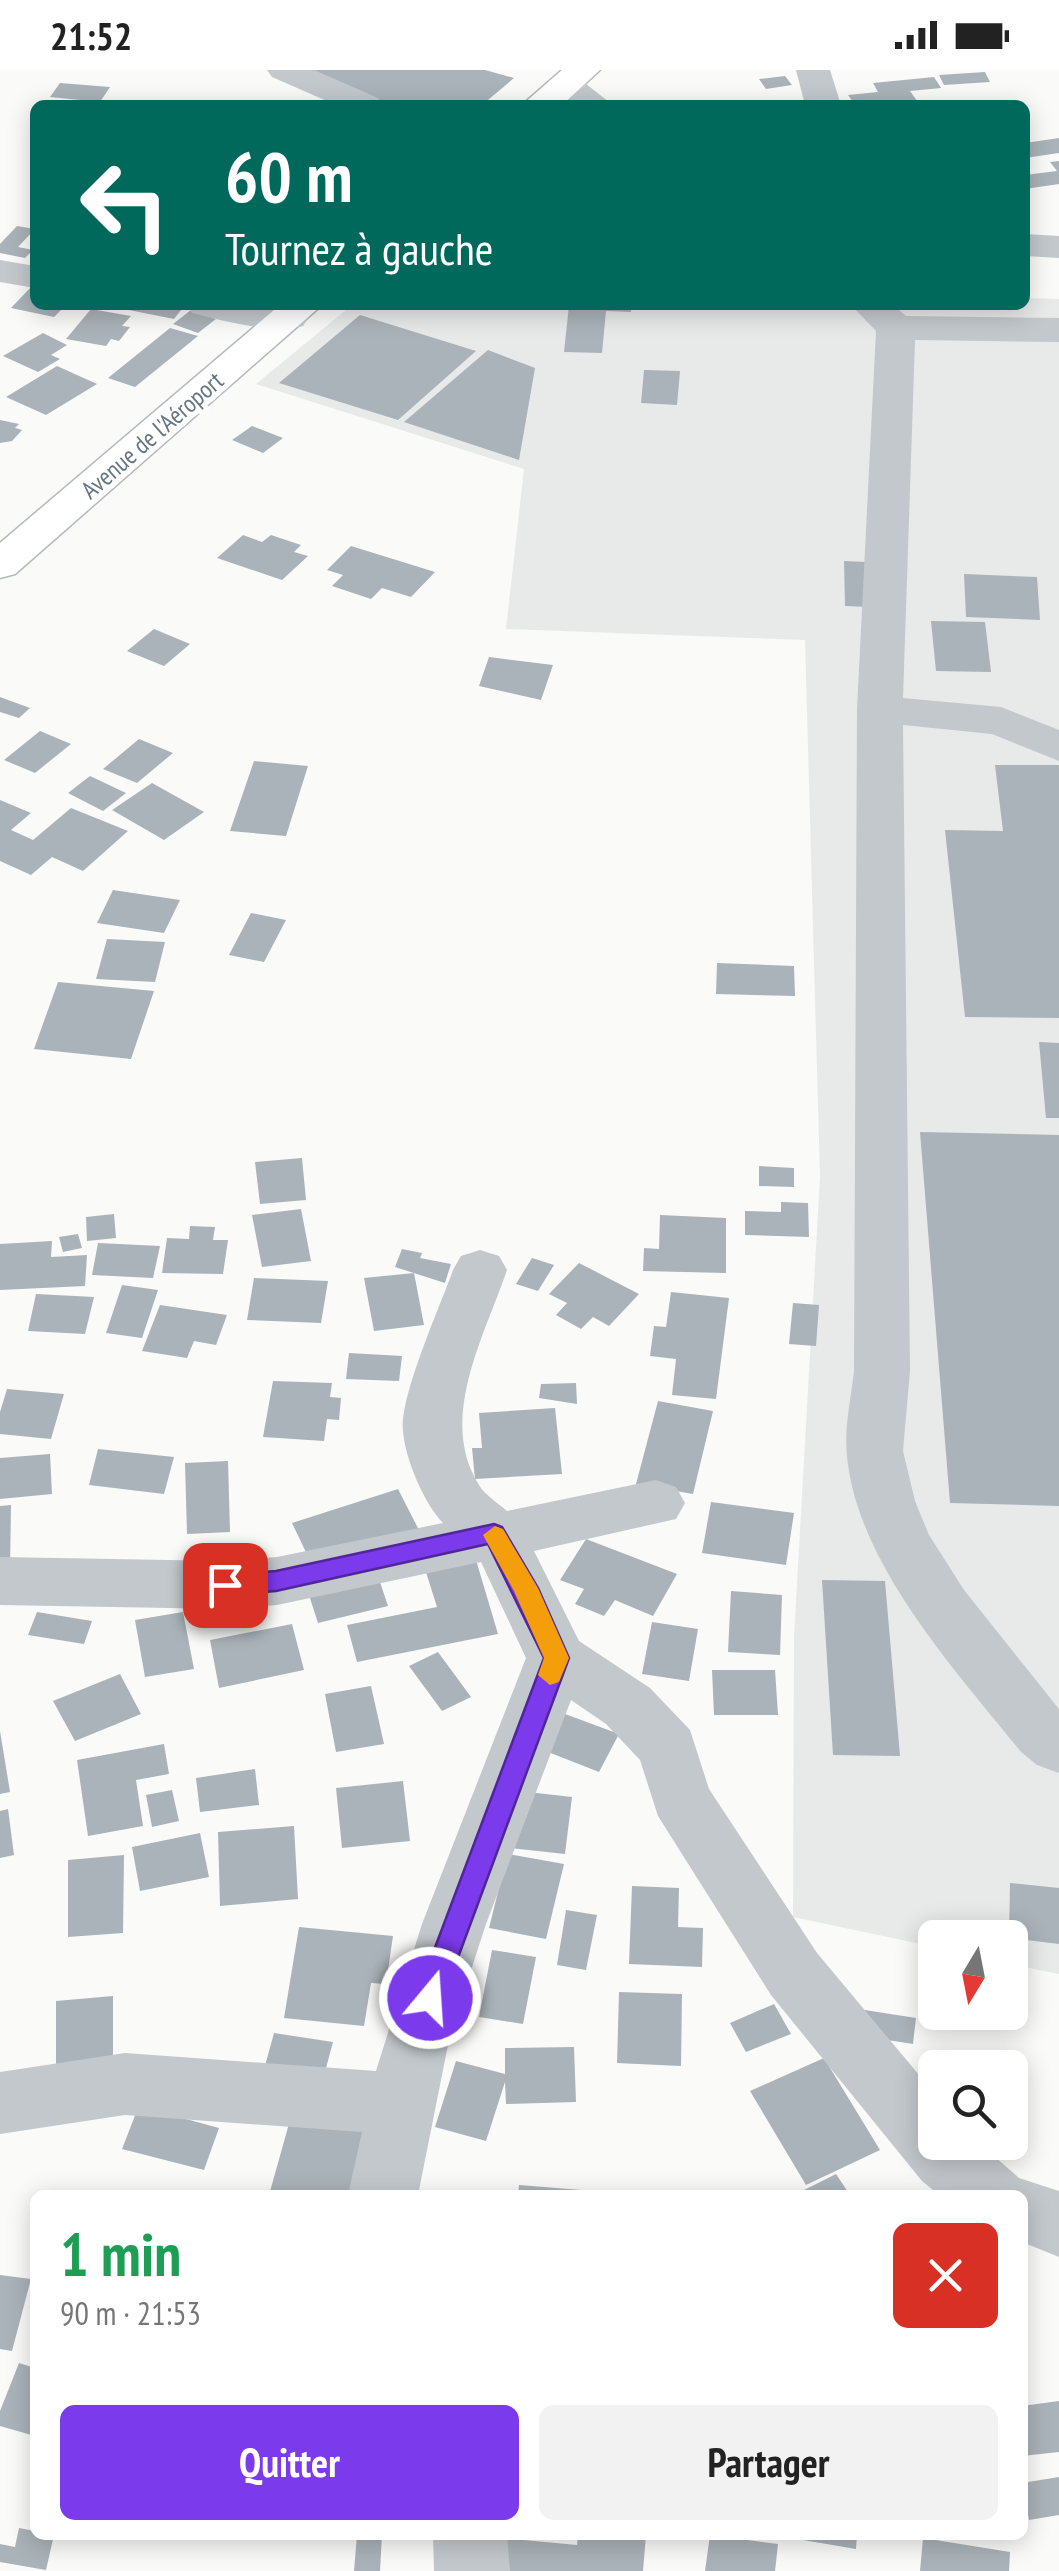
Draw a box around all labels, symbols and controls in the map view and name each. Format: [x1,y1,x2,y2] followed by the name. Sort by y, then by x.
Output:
[50,11,132,60] text: 21:52
[225,131,353,221] text: 60 m
[60,140,190,270] icon: left
[225,219,493,277] text: Tournez à gauche
[74,364,230,506] street label: Avenue de l'Aéroport
[183,1543,268,1628] pin
[198,1558,253,1613] icon: arrive
[918,1920,1028,2030] north arrow
[918,1920,1028,2160] map controls
[378,1946,482,2050] position arrow
[918,2050,1028,2160] button: search
[60,2215,181,2293] text: 1 min
[893,2223,998,2328] button: close
[60,2292,201,2334] text: 90 m · 21:53
[60,2405,519,2520] button: Quitter
[539,2405,998,2520] button: Partager

